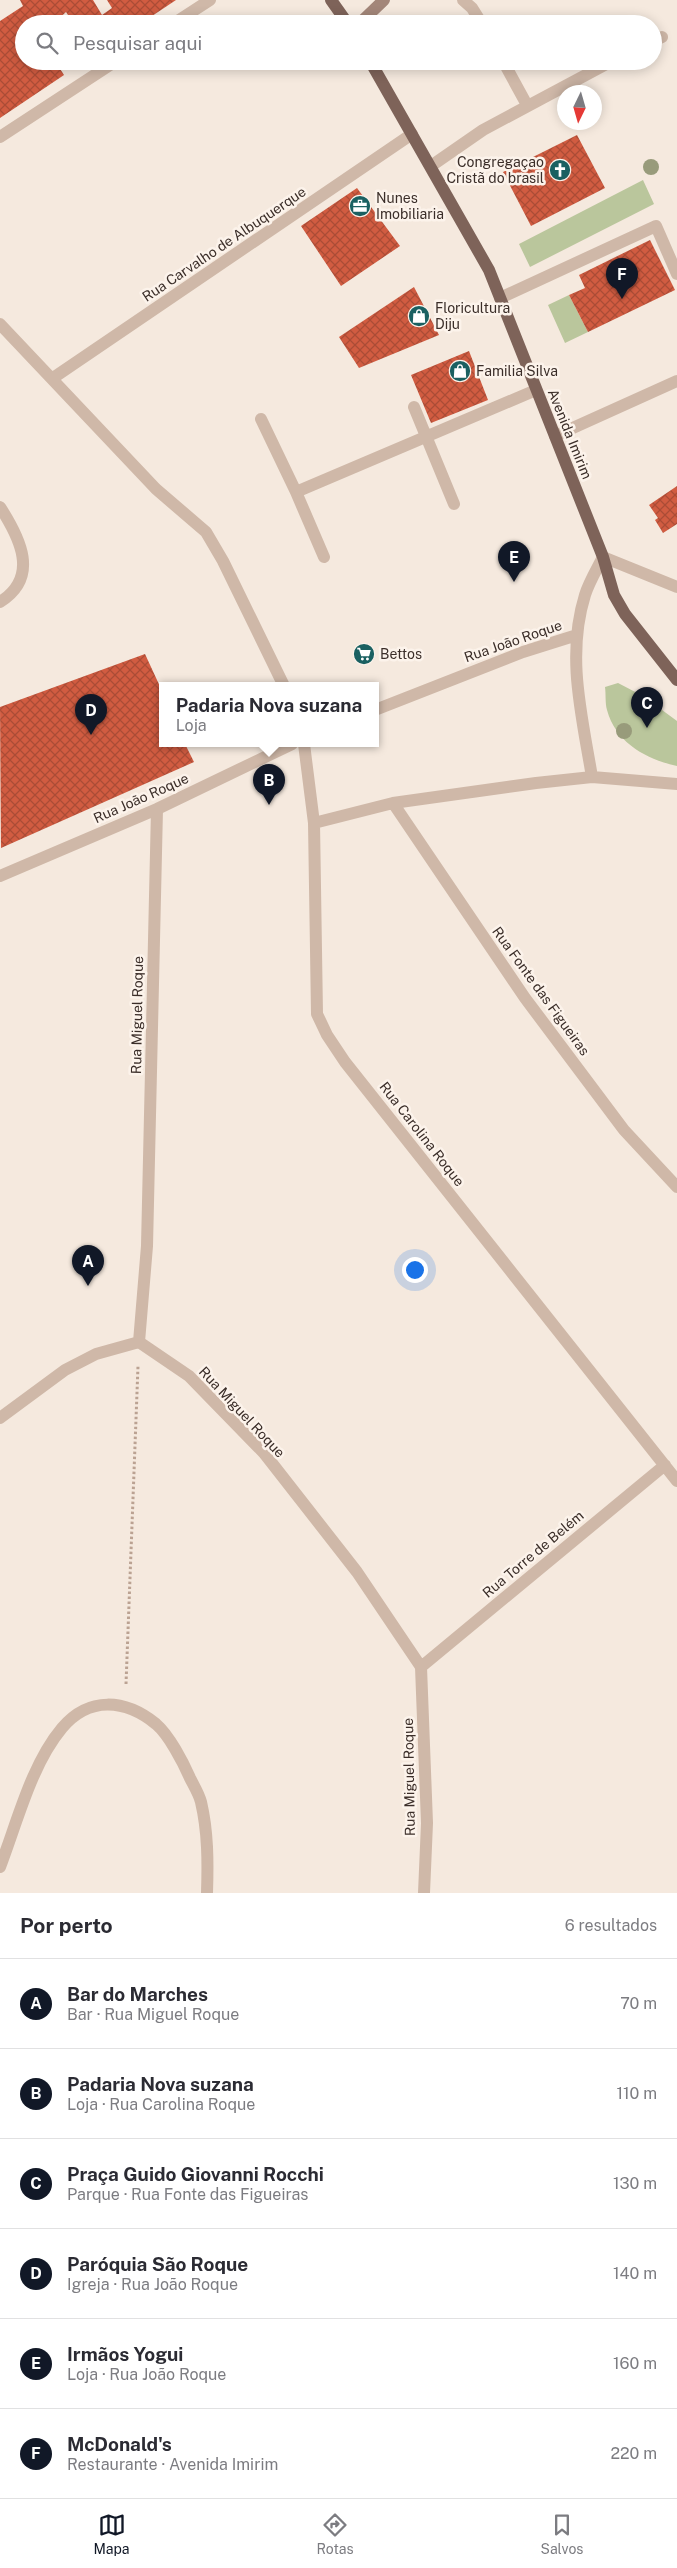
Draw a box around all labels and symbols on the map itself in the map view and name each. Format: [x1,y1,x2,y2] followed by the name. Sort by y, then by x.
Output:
[557,85,602,130] north arrow
[446,154,544,186] place label: Congregaçao Cristã do brasil
[548,158,572,182] church icon: Congregaçao Cristã do brasil
[139,183,309,305] street label: Rua Carvalho de Albuquerque
[376,190,444,222] place label: Nunes Imobiliaria
[348,194,372,218] office icon: Nunes Imobiliaria
[606,258,638,299] pin: F
[435,300,510,332] place label: Floricultura Diju
[407,304,431,328] shop icon: Floricultura Diju
[448,359,472,383] shop icon: Familia Silva
[476,363,558,379] place label: Familia Silva
[545,387,595,481] street label: Avenida Imirim
[498,541,530,582] pin: E
[462,617,564,665] street label: Rua João Roque
[352,642,376,666] supermarket icon: Bettos
[380,646,422,662] place label: Bettos
[631,687,663,728] pin: C
[75,694,107,735] pin: D
[253,764,285,805] pin: B
[91,770,191,826] street label: Rua João Roque
[489,924,593,1058] street label: Rua Fonte das Figueiras
[128,956,146,1074] street label: Rua Miguel Roque
[376,1079,468,1189] street label: Rua Carolina Roque
[72,1245,104,1286] pin: A
[402,1257,428,1283] your location
[196,1363,288,1461] street label: Rua Miguel Roque
[479,1507,587,1601] street label: Rua Torre de Belém
[400,1718,418,1836] street label: Rua Miguel Roque

